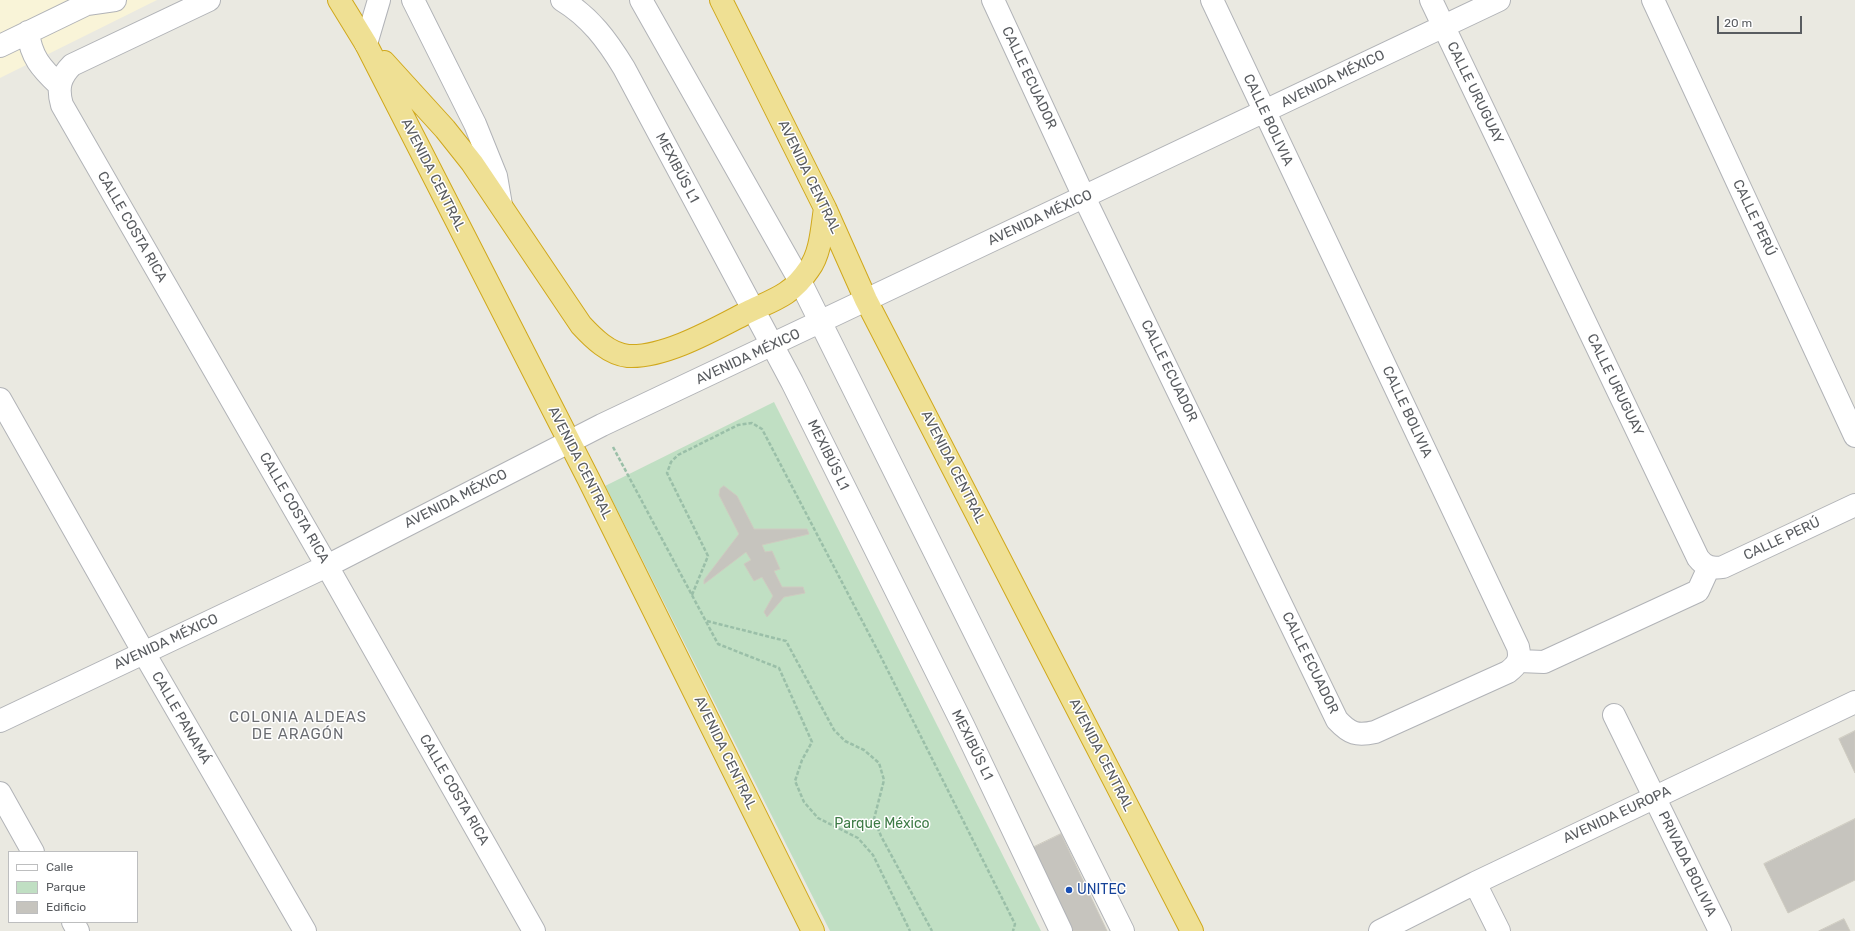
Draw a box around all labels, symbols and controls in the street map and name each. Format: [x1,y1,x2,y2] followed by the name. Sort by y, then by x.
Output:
[1719,8,1804,34] scale bar
[1724,16,1752,30] text: 20 m
[998,24,1060,132] street label: CALLE ECUADOR
[1443,39,1507,147] street label: CALLE URUGUAY
[1278,47,1388,111] street label: AVENIDA MÉXICO
[1239,72,1297,168] street label: CALLE BOLIVIA
[397,116,469,234] street label: AVENIDA CENTRAL
[774,117,844,237] street label: AVENIDA CENTRAL
[652,130,702,206] street label: MEXIBÚS L1
[93,169,171,285] street label: CALLE COSTA RICA
[1729,177,1779,259] street label: CALLE PERÚ
[985,186,1095,250] street label: AVENIDA MÉXICO
[1137,317,1201,425] street label: CALLE ECUADOR
[693,325,803,389] street label: AVENIDA MÉXICO
[1583,331,1647,439] street label: CALLE URUGUAY
[1378,364,1436,460] street label: CALLE BOLIVIA
[544,404,616,522] street label: AVENIDA CENTRAL
[917,408,989,526] street label: AVENIDA CENTRAL
[804,417,852,493] street label: MEXIBÚS L1
[255,450,333,566] street label: CALLE COSTA RICA
[402,466,510,532] street label: AVENIDA MÉXICO
[1741,514,1823,564] street label: CALLE PERÚ
[1278,609,1342,717] street label: CALLE ECUADOR
[111,610,221,674] street label: AVENIDA MÉXICO
[148,669,214,767] street label: CALLE PANAMÁ
[690,693,760,813] street label: AVENIDA CENTRAL
[1065,696,1137,814] street label: AVENIDA CENTRAL
[948,707,996,783] street label: MEXIBÚS L1
[229,709,367,744] district label: COLONIA ALDEAS DE ARAGÓN
[415,732,493,848] street label: CALLE COSTA RICA
[1560,783,1674,847] street label: AVENIDA EUROPA
[1654,809,1720,919] street label: PRIVADA BOLIVIA
[834,816,930,832] park label: Parque México
[8,851,138,923] legend
[46,860,73,874] text: Calle
[46,880,86,894] text: Parque
[1077,882,1126,898] place label: UNITEC
[1064,885,1074,895] marker: UNITEC
[46,900,86,914] text: Edificio

